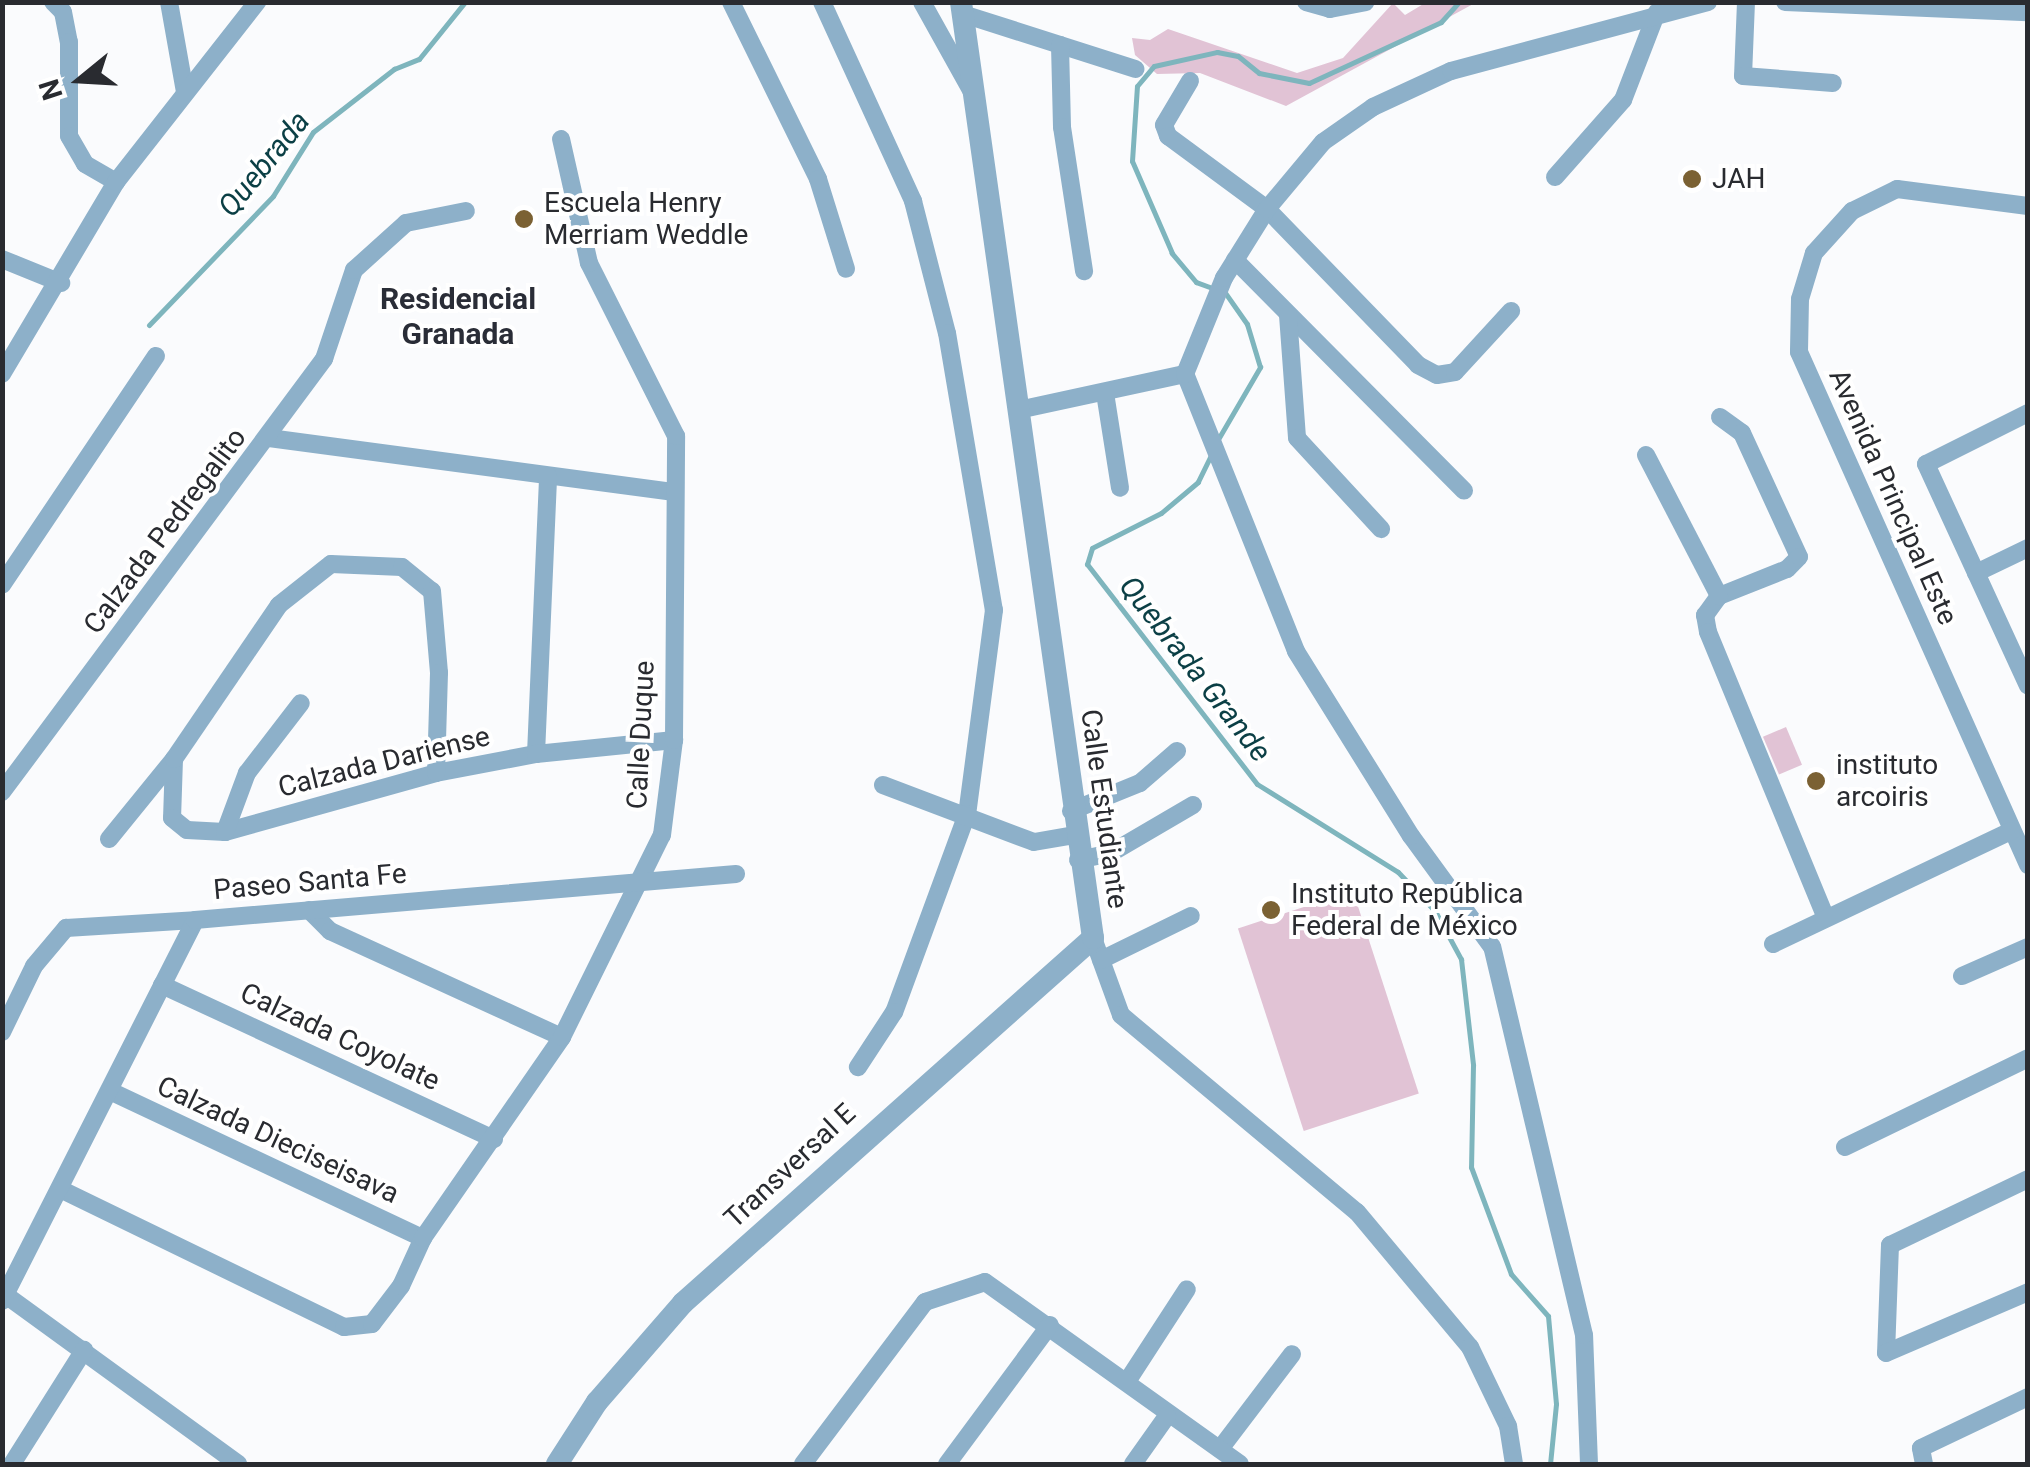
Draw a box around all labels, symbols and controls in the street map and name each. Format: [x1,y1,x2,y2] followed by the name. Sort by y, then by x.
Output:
[30,30,130,130] north arrow
[32,75,70,104] text: N
[211,104,317,224] water label: Quebrada
[1712,162,1765,196] place label: JAH
[1681,168,1703,190] marker: JAH
[544,186,748,252] place label: Escuela Henry Merriam Weddle
[513,208,535,230] marker: Escuela Henry Merriam Weddle
[380,281,536,352] district label: Residencial Granada
[1822,364,1964,630] street label: Avenida Principal Este
[77,421,253,641] street label: Calzada Pedregalito
[1111,569,1279,769] water label: Quebrada Grande
[620,660,662,810] street label: Calle Duque
[1073,707,1135,911] street label: Calle Estudiante
[275,719,493,805] street label: Calzada Dariense
[1836,748,1938,814] place label: instituto arcoiris
[1805,770,1827,792] marker: instituto arcoiris
[212,857,408,907] street label: Paseo Santa Fe
[1291,877,1523,943] place label: Instituto República Federal de México
[1260,899,1282,921] marker: Instituto República Federal de México
[235,976,445,1098] street label: Calzada Coyolate
[152,1069,404,1211] street label: Calzada Dieciseisava
[718,1097,862,1235] street label: Transversal E

